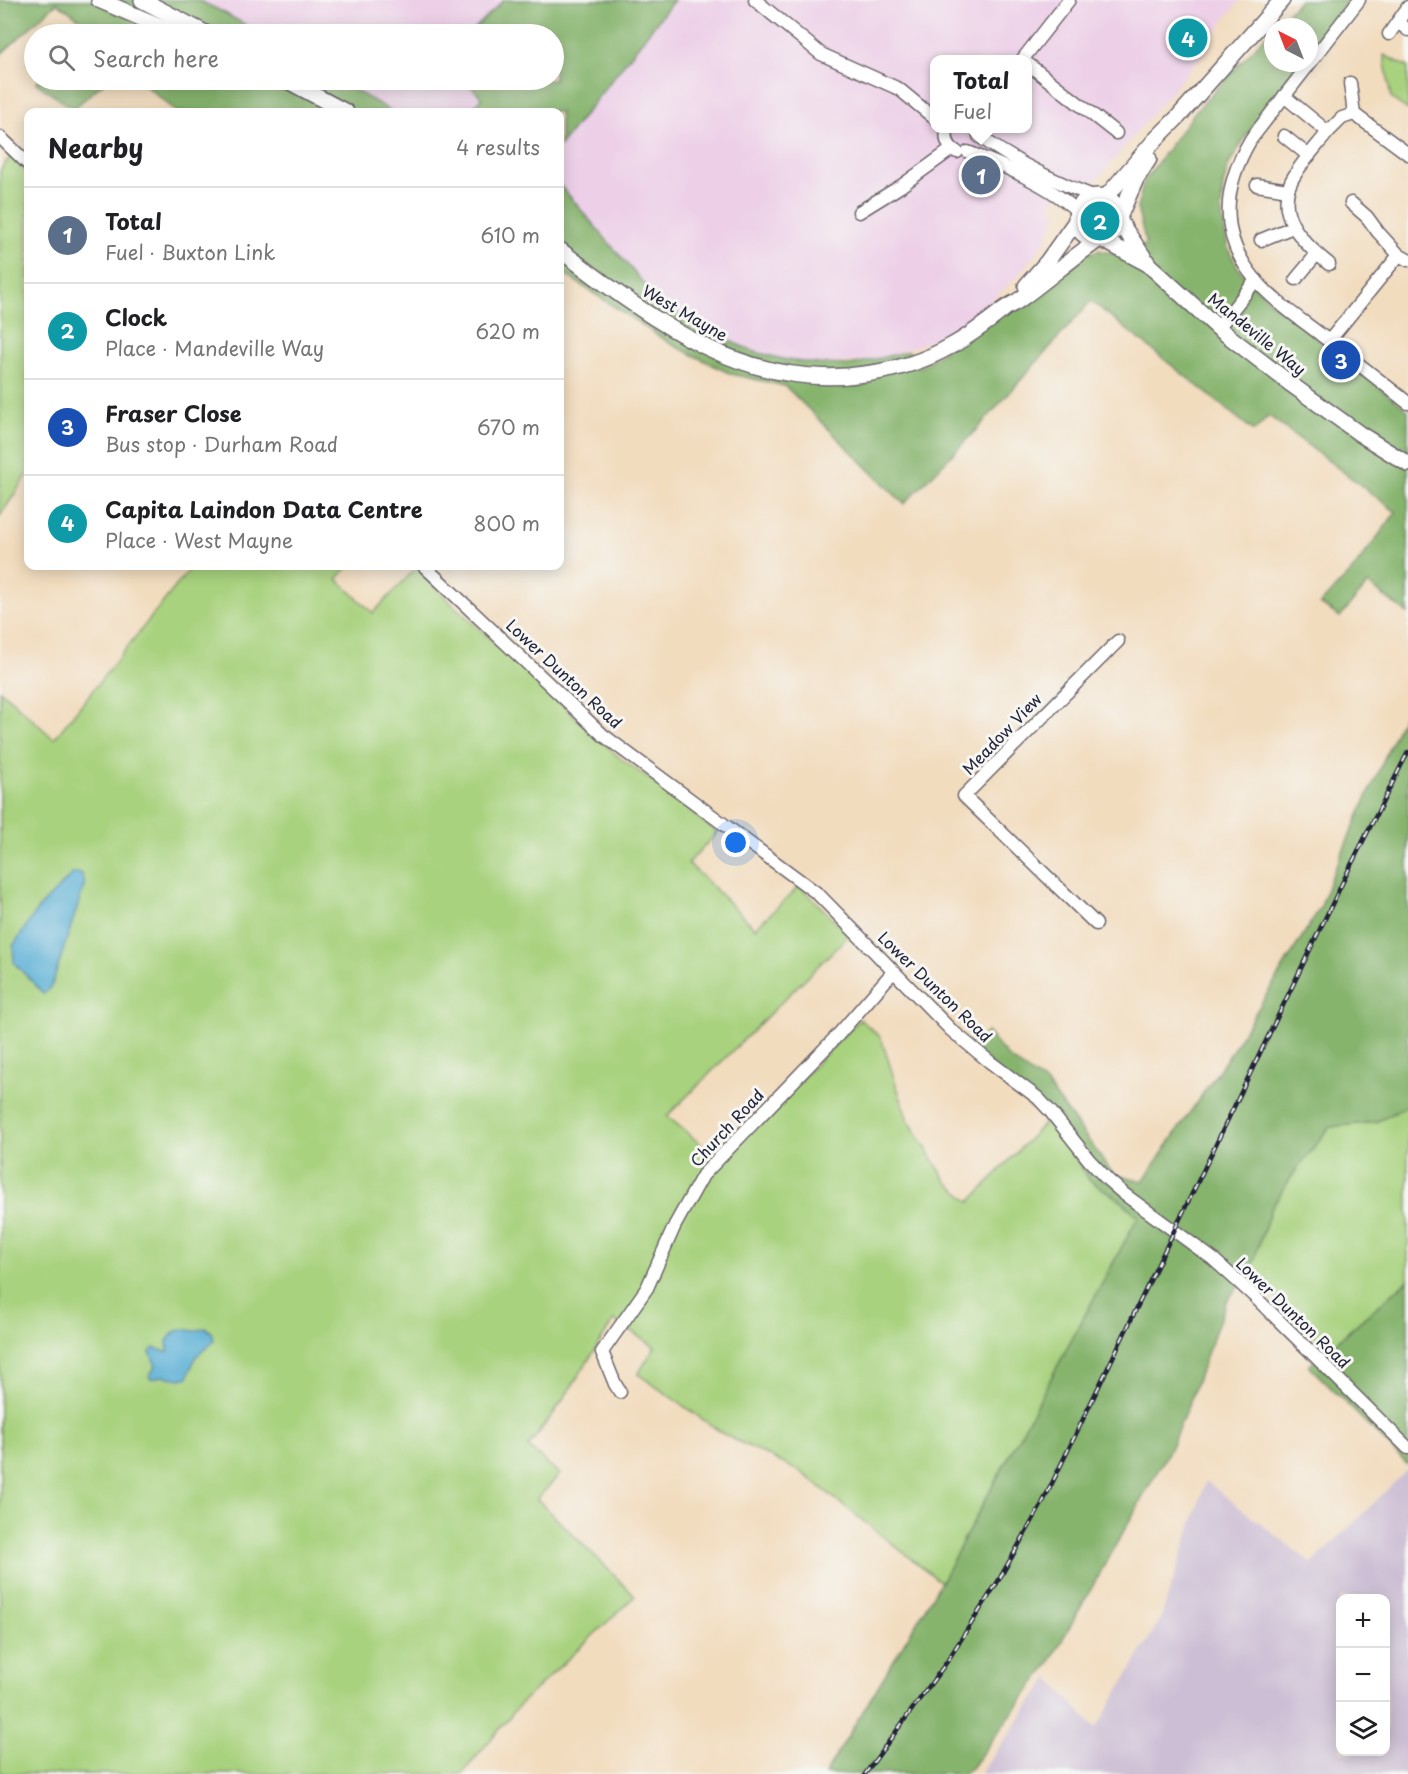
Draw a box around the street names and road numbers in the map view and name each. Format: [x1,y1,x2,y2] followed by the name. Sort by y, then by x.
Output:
[638,278,733,346] street label: West Mayne
[1203,286,1312,380] street label: Mandeville Way
[501,613,628,733] street label: Lower Dunton Road
[956,687,1047,779] street label: Meadow View
[873,925,998,1047] street label: Lower Dunton Road
[684,1083,769,1172] street label: Church Road
[1231,1251,1356,1373] street label: Lower Dunton Road

